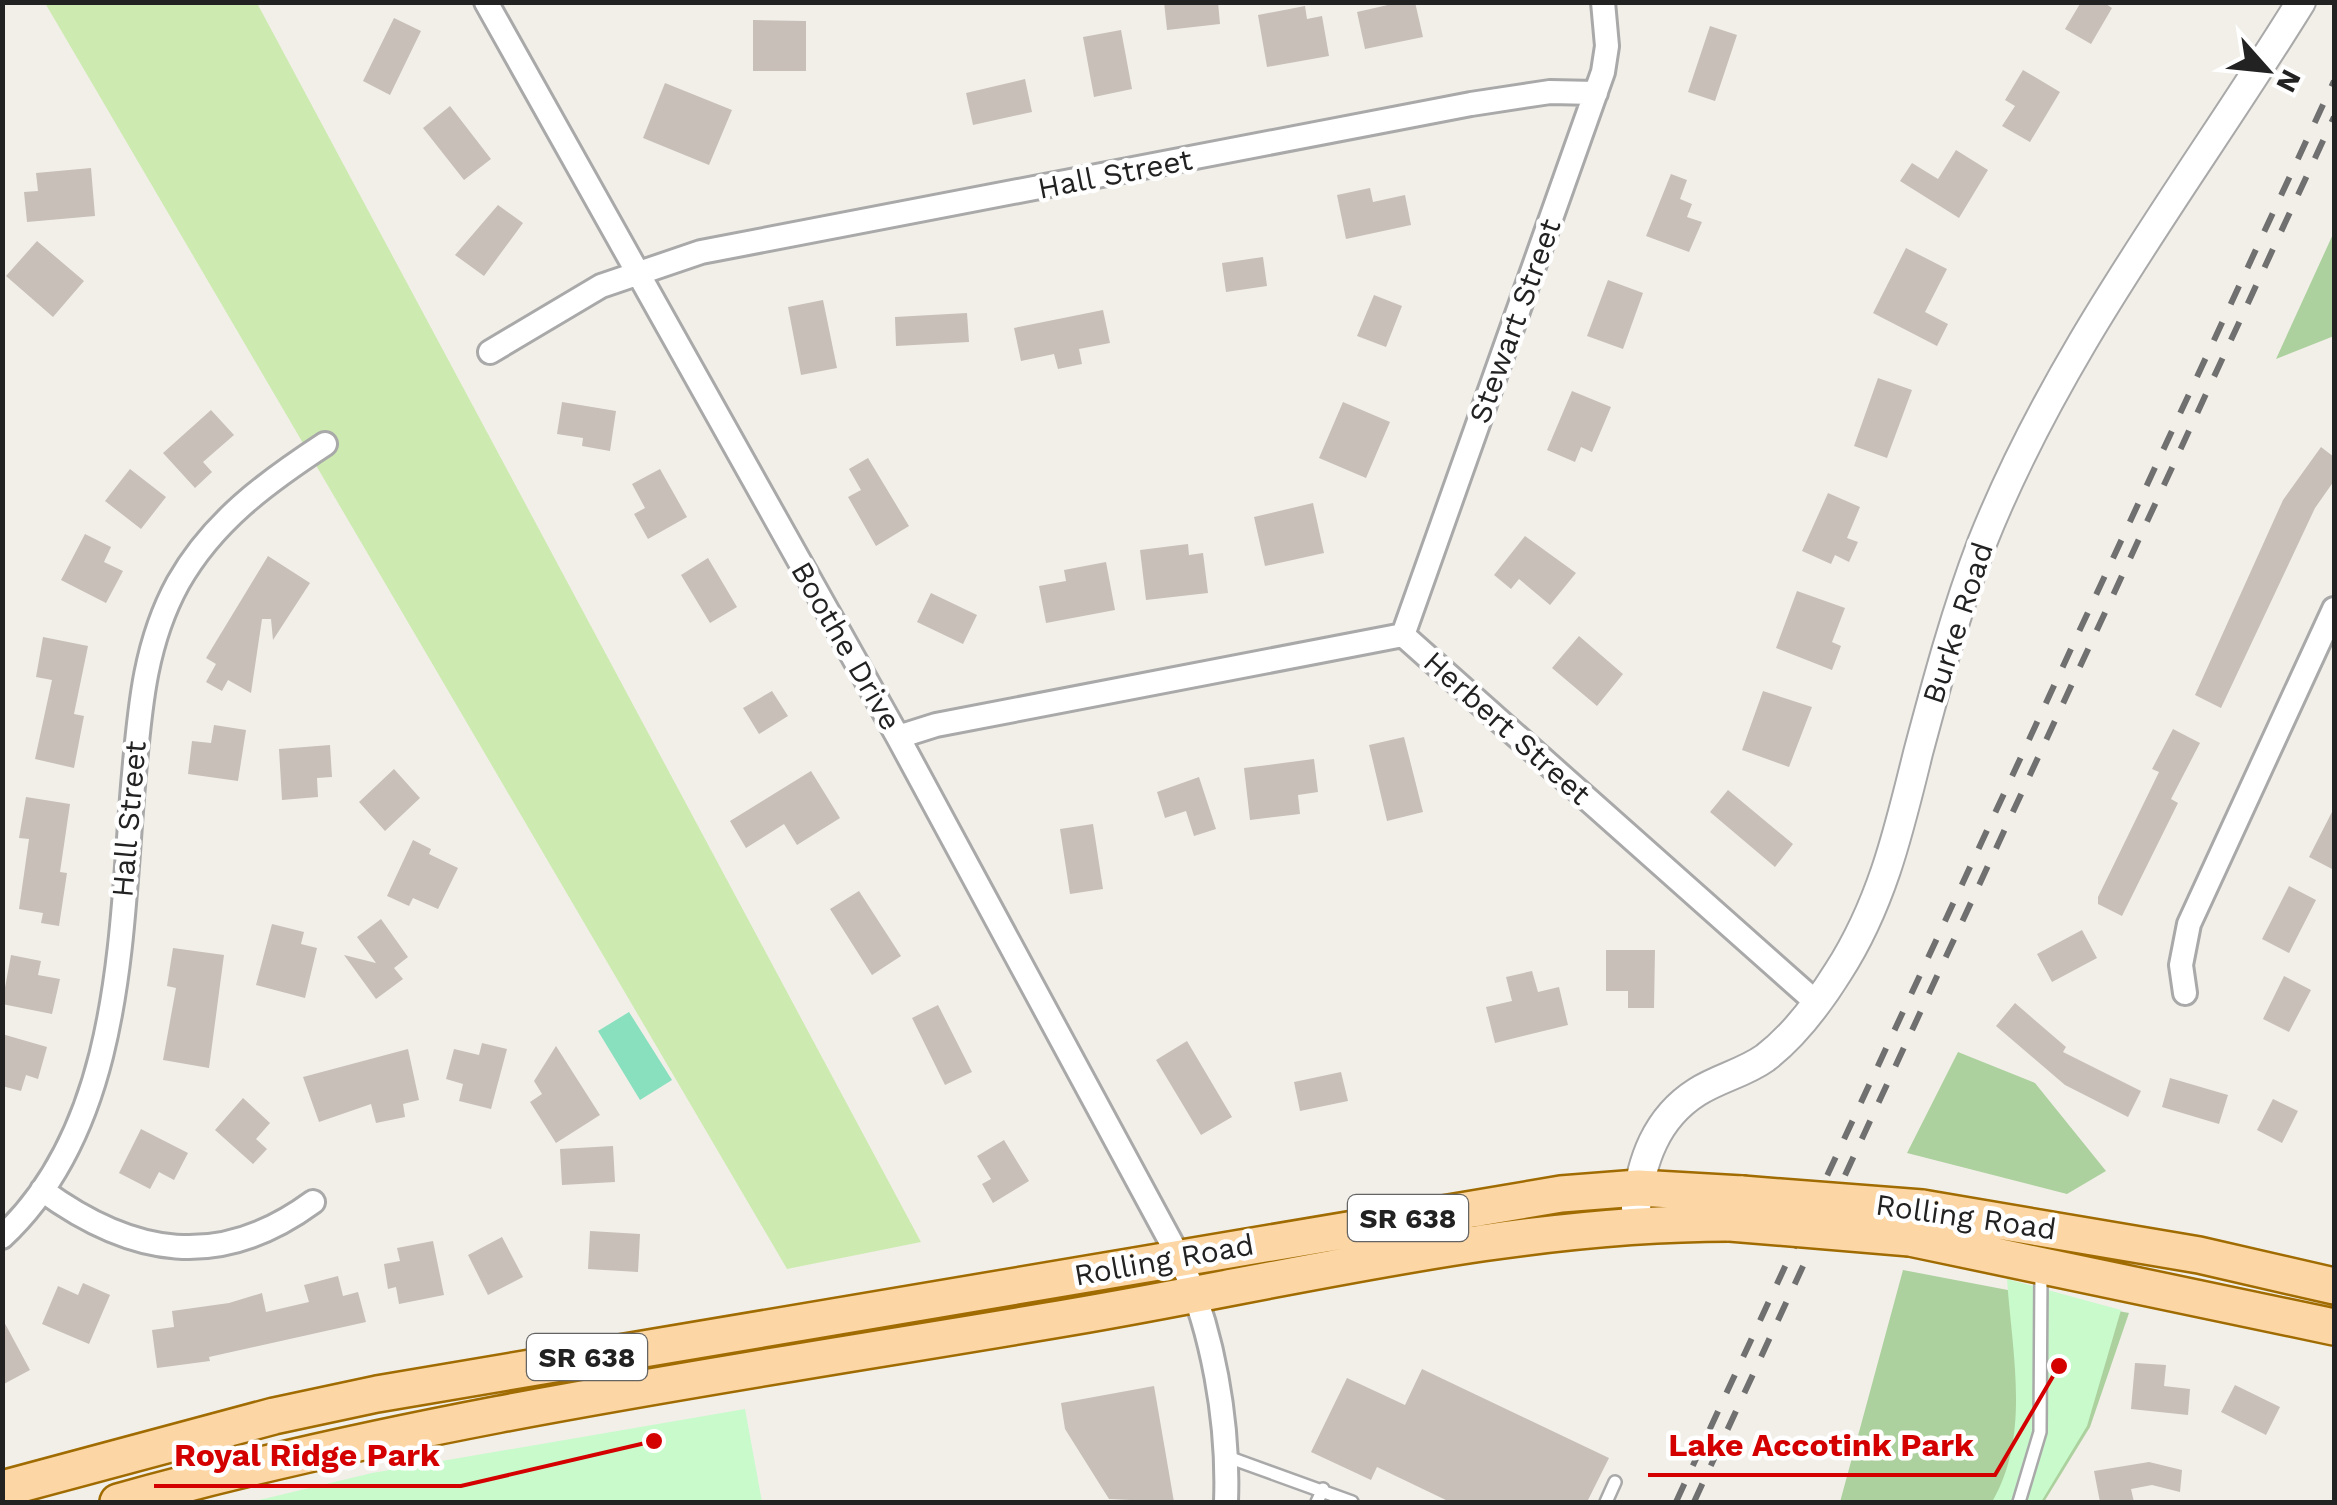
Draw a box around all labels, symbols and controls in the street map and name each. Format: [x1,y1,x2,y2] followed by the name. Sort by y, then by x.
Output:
[2217,20,2317,120] north arrow
[2269,64,2308,98] text: N
[1035,141,1196,206] street label: Hall Street
[1461,213,1568,428] street label: Stewart Street
[1915,538,2000,708] street label: Burke Road
[784,555,909,736] street label: Boothe Drive
[1417,644,1598,812] street label: Herbert Street
[104,739,153,899] street label: Hall Street
[1874,1187,2059,1246] street label: Rolling Road
[1348,1195,1468,1241] road number: SR 638
[1071,1226,1256,1293] street label: Rolling Road
[527,1334,647,1380] road number: SR 638
[1648,1413,1995,1475] callout: Lake Accotink Park
[154,1424,461,1486] callout: Royal Ridge Park
[1668,1426,1974,1464] text: Lake Accotink Park
[174,1436,440,1474] text: Royal Ridge Park

